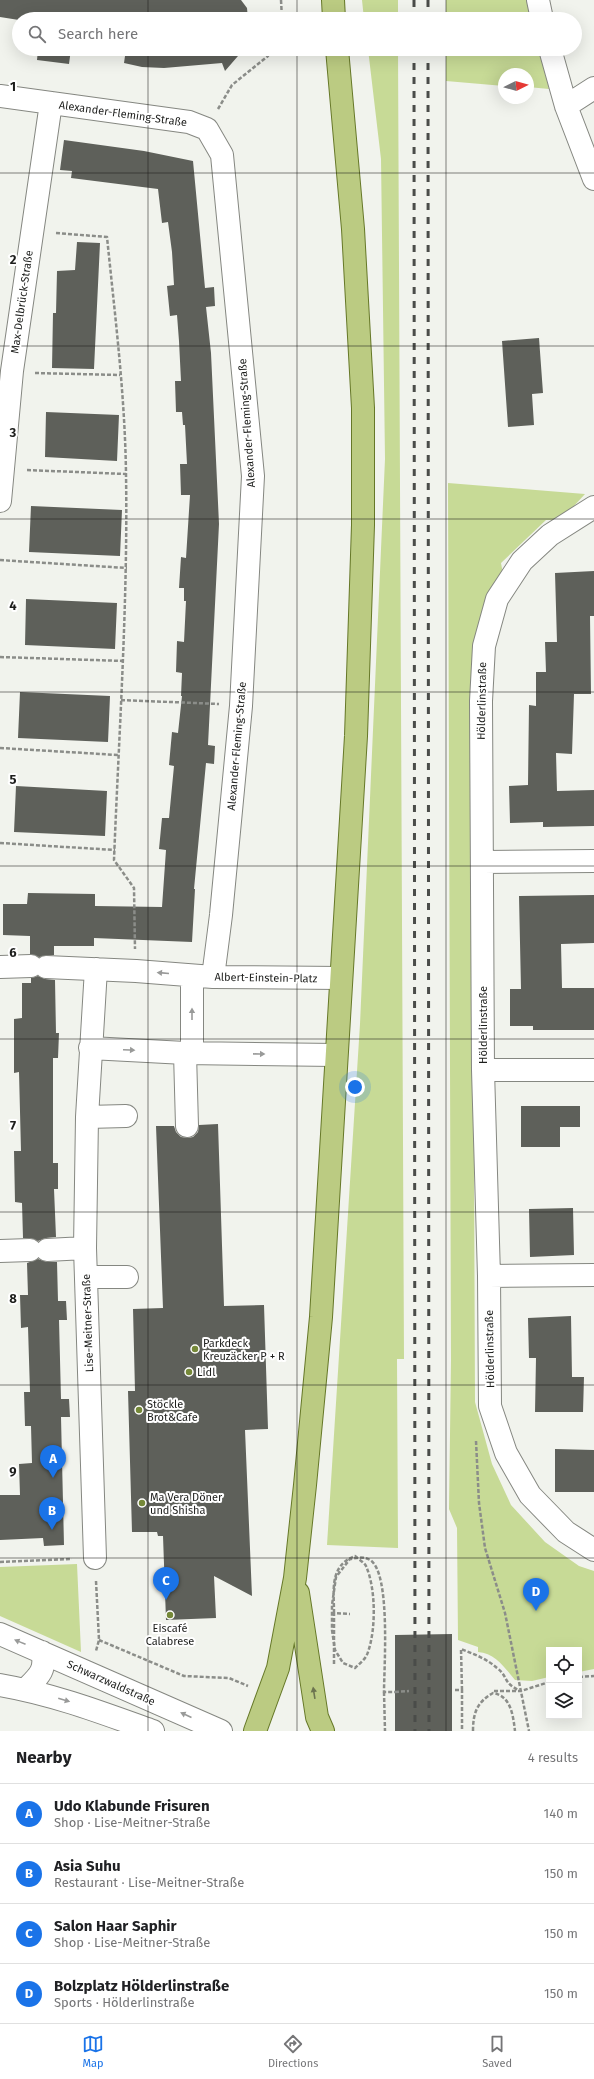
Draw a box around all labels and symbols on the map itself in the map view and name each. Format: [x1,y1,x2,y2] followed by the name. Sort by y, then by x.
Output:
[498,68,534,104] north arrow
[10,79,16,94] text: 1
[58,99,188,129] street label: Alexander-Fleming-Straße
[8,249,36,355] street label: Max-Delbrück-Straße
[10,252,17,267] text: 2
[236,358,258,488] street label: Alexander-Fleming-Straße
[9,425,17,440] text: 3
[9,598,17,613] text: 4
[475,662,489,740] street label: Hölderlinstraße
[225,681,249,811] street label: Alexander-Fleming-Straße
[10,772,17,787] text: 5
[9,945,17,960] text: 6
[156,970,169,976] one-way arrow
[214,971,318,985] street label: Albert-Einstein-Platz
[477,986,490,1064] street label: Hölderlinstraße
[189,1007,195,1020] one-way arrow
[123,1046,135,1053] one-way arrow
[253,1051,266,1057] one-way arrow
[345,1077,365,1097] your location
[10,1118,16,1133] text: 7
[80,1274,96,1372] street label: Lise-Meitner-Straße
[9,1291,17,1306] text: 8
[483,1310,497,1388] street label: Hölderlinstraße
[203,1337,285,1363] place label: Parkdeck Kreuzäcker P + R
[190,1344,200,1354] marker: Parkdeck Kreuzäcker P + R
[197,1366,215,1379] place label: Lidl
[184,1367,194,1377] marker: Lidl
[147,1398,198,1424] place label: Stöckle Brot&Cafe
[134,1405,144,1415] marker: Stöckle Brot&Cafe
[40,1445,66,1478] pin: A
[9,1464,17,1479] text: 9
[150,1491,223,1517] place label: Ma Vera Döner und Shisha
[39,1497,65,1530] pin: B
[137,1498,147,1508] marker: Ma Vera Döner und Shisha
[153,1567,179,1600] pin: C
[523,1578,549,1611] pin: D
[165,1610,175,1620] marker: Eiscafé Calabrese
[146,1622,194,1648] place label: Eiscafé Calabrese
[13,1639,25,1645] one-way arrow
[65,1658,157,1708] street label: Schwarzwaldstraße
[311,1687,317,1699] one-way arrow
[58,1697,70,1703] one-way arrow
[180,1711,192,1718] one-way arrow

